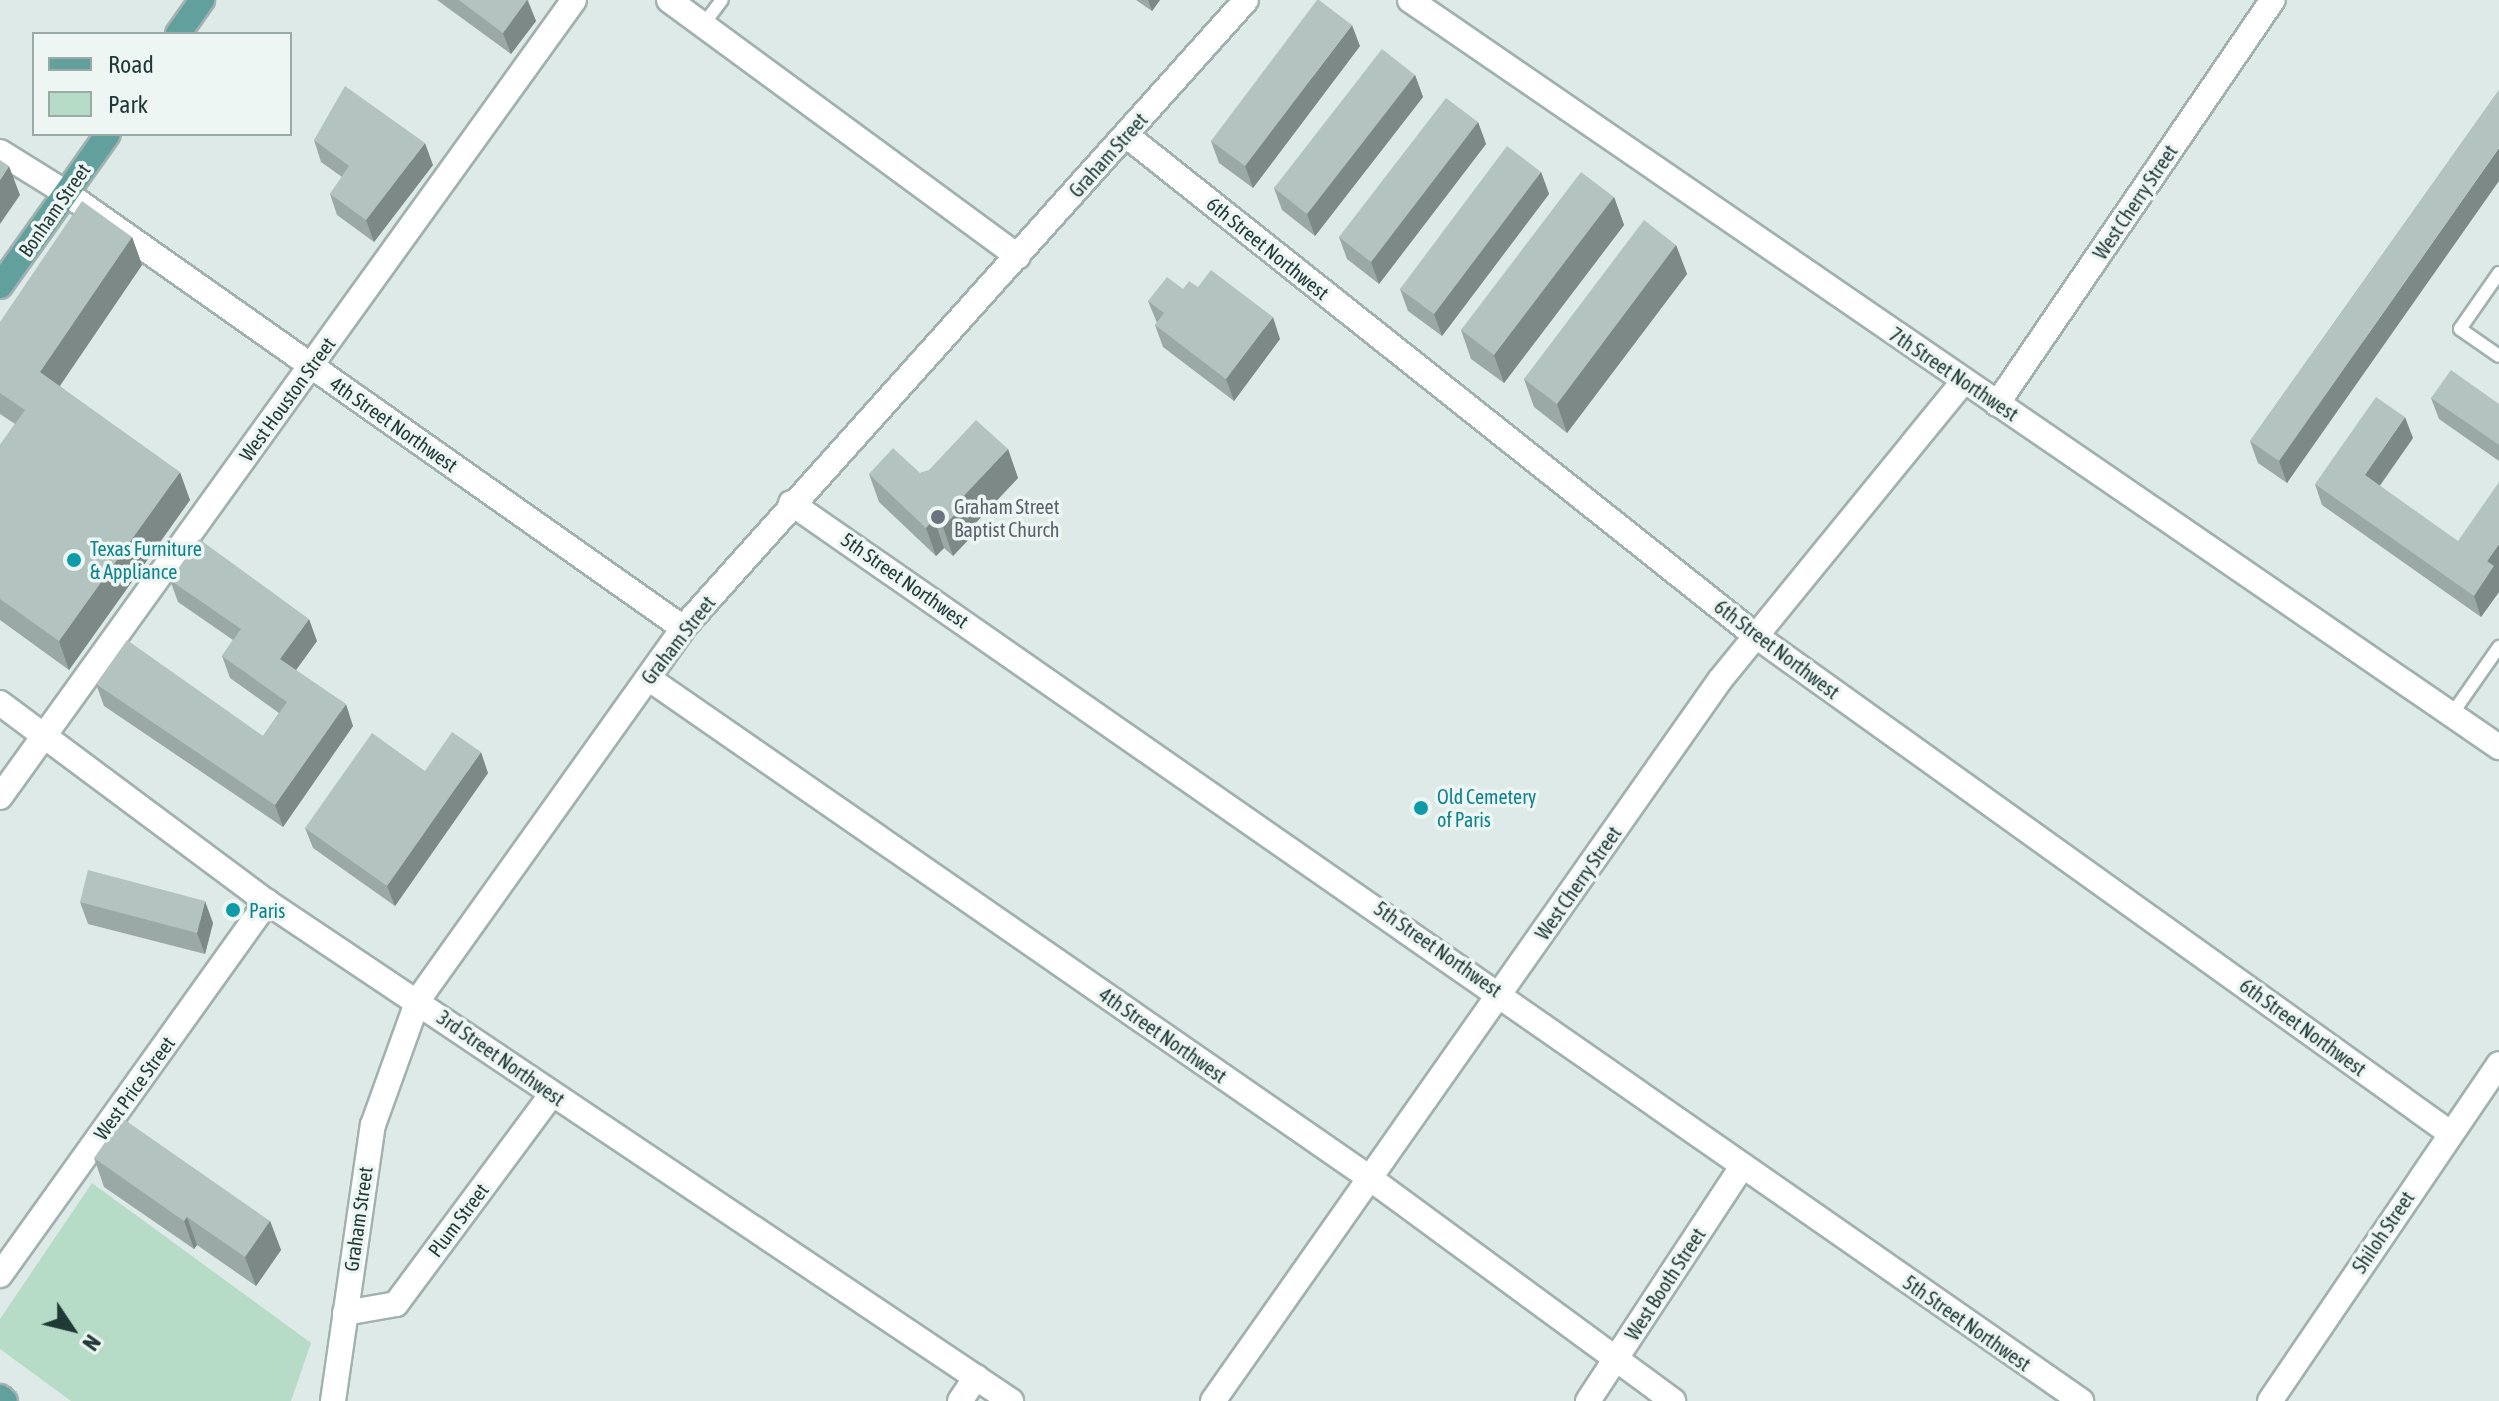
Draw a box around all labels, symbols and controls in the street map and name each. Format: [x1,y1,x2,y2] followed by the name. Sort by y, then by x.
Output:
[32,32,292,136] legend
[108,51,154,78] text: Road
[108,91,148,118] text: Park
[1064,108,1152,202] street label: Graham Street
[2088,140,2182,264] street label: West Cherry Street
[13,159,95,261] street label: Bonham Street
[1202,191,1334,305] street label: 6th Street Northwest
[1885,322,2023,426] street label: 7th Street Northwest
[234,332,340,466] street label: West Houston Street
[326,371,462,477] street label: 4th Street Northwest
[954,494,1060,541] place label: Graham Street Baptist Church
[929,508,947,526] marker: Graham Street Baptist Church
[837,527,973,633] street label: 5th Street Northwest
[90,536,202,583] place label: Texas Furniture & Appliance
[65,551,83,569] marker: Texas Furniture & Appliance
[636,591,720,689] street label: Graham Street
[1710,594,1844,704] street label: 6th Street Northwest
[1437,784,1536,831] place label: Old Cemetery of Paris
[1412,799,1430,817] marker: Old Cemetery of Paris
[1530,822,1626,944] street label: West Cherry Street
[1370,896,1506,1002] street label: 5th Street Northwest
[249,898,285,922] place label: Paris
[224,901,242,919] marker: Paris
[2235,973,2371,1081] street label: 6th Street Northwest
[1095,982,1231,1088] street label: 4th Street Northwest
[433,1005,569,1111] street label: 3rd Street Northwest
[88,1032,180,1144] street label: West Price Street
[339,1165,377,1273] street label: Graham Street
[423,1179,493,1261] street label: Plum Street
[2347,1187,2419,1277] street label: Shiloh Street
[1620,1223,1710,1345] street label: West Booth Street
[1899,1270,2035,1376] street label: 5th Street Northwest
[32,1289,112,1369] north arrow
[77,1330,106,1356] text: N

